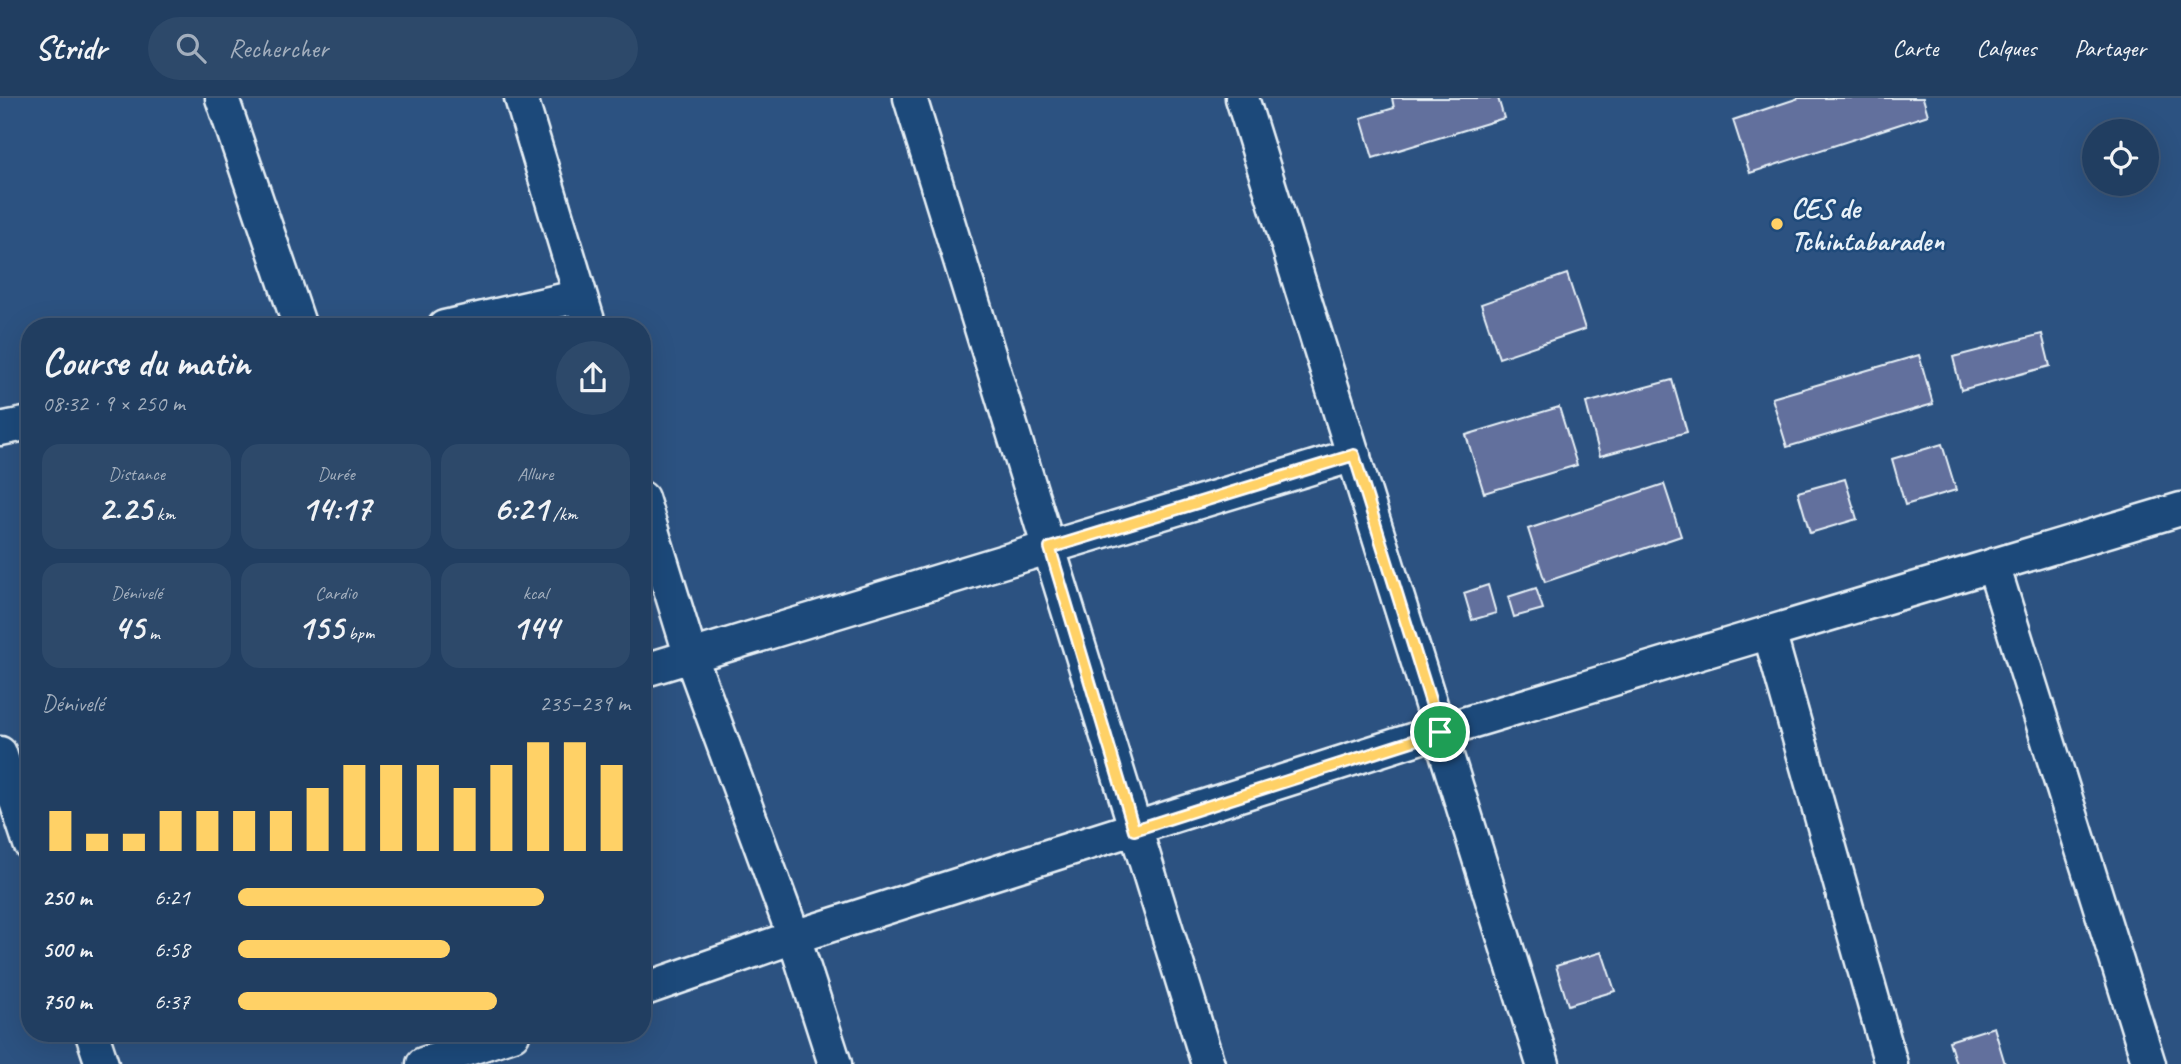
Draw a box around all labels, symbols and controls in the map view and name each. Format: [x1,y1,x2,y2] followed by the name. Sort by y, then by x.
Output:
[148,17,638,80] search box
[35,27,106,69] text: Stridr
[172,29,210,67] icon: search
[228,32,328,65] text: Rechercher
[1892,33,1938,63] text: Carte
[1976,33,2036,63] text: Calques
[2074,33,2146,63] text: Partager
[2082,119,2159,196] map controls
[2082,119,2159,196] button: locate
[1791,191,1945,258] place label: CES de Tchintabaraden
[1769,216,1785,232] marker: CES de Tchintabaraden
[42,339,250,386] text: Course du matin
[556,341,630,415] button: share
[42,389,185,418] text: 08:32 · 9 × 250 m
[108,462,165,486] text: Distance
[317,462,355,486] text: Durée
[517,462,553,486] text: Allure
[98,486,152,531] text: 2.25
[301,486,371,531] text: 14:17
[493,486,548,531] text: 6:21
[152,502,175,526] text: km
[548,502,578,526] text: /km
[111,581,162,605] text: Dénivelé
[315,581,357,605] text: Cardio
[523,581,548,605] text: kcal
[114,605,145,650] text: 45
[298,605,344,650] text: 155
[512,605,559,650] text: 144
[145,621,160,645] text: m
[344,621,374,645] text: bpm
[42,689,104,718] text: Dénivelé
[539,689,630,718] text: 235–239 m
[1410,702,1470,762] pin
[1421,713,1459,751] icon: arrive
[42,883,91,912] text: 250 m
[154,883,190,912] text: 6:21
[42,935,91,964] text: 500 m
[154,935,190,964] text: 6:58
[42,987,91,1016] text: 750 m
[154,987,190,1016] text: 6:37

